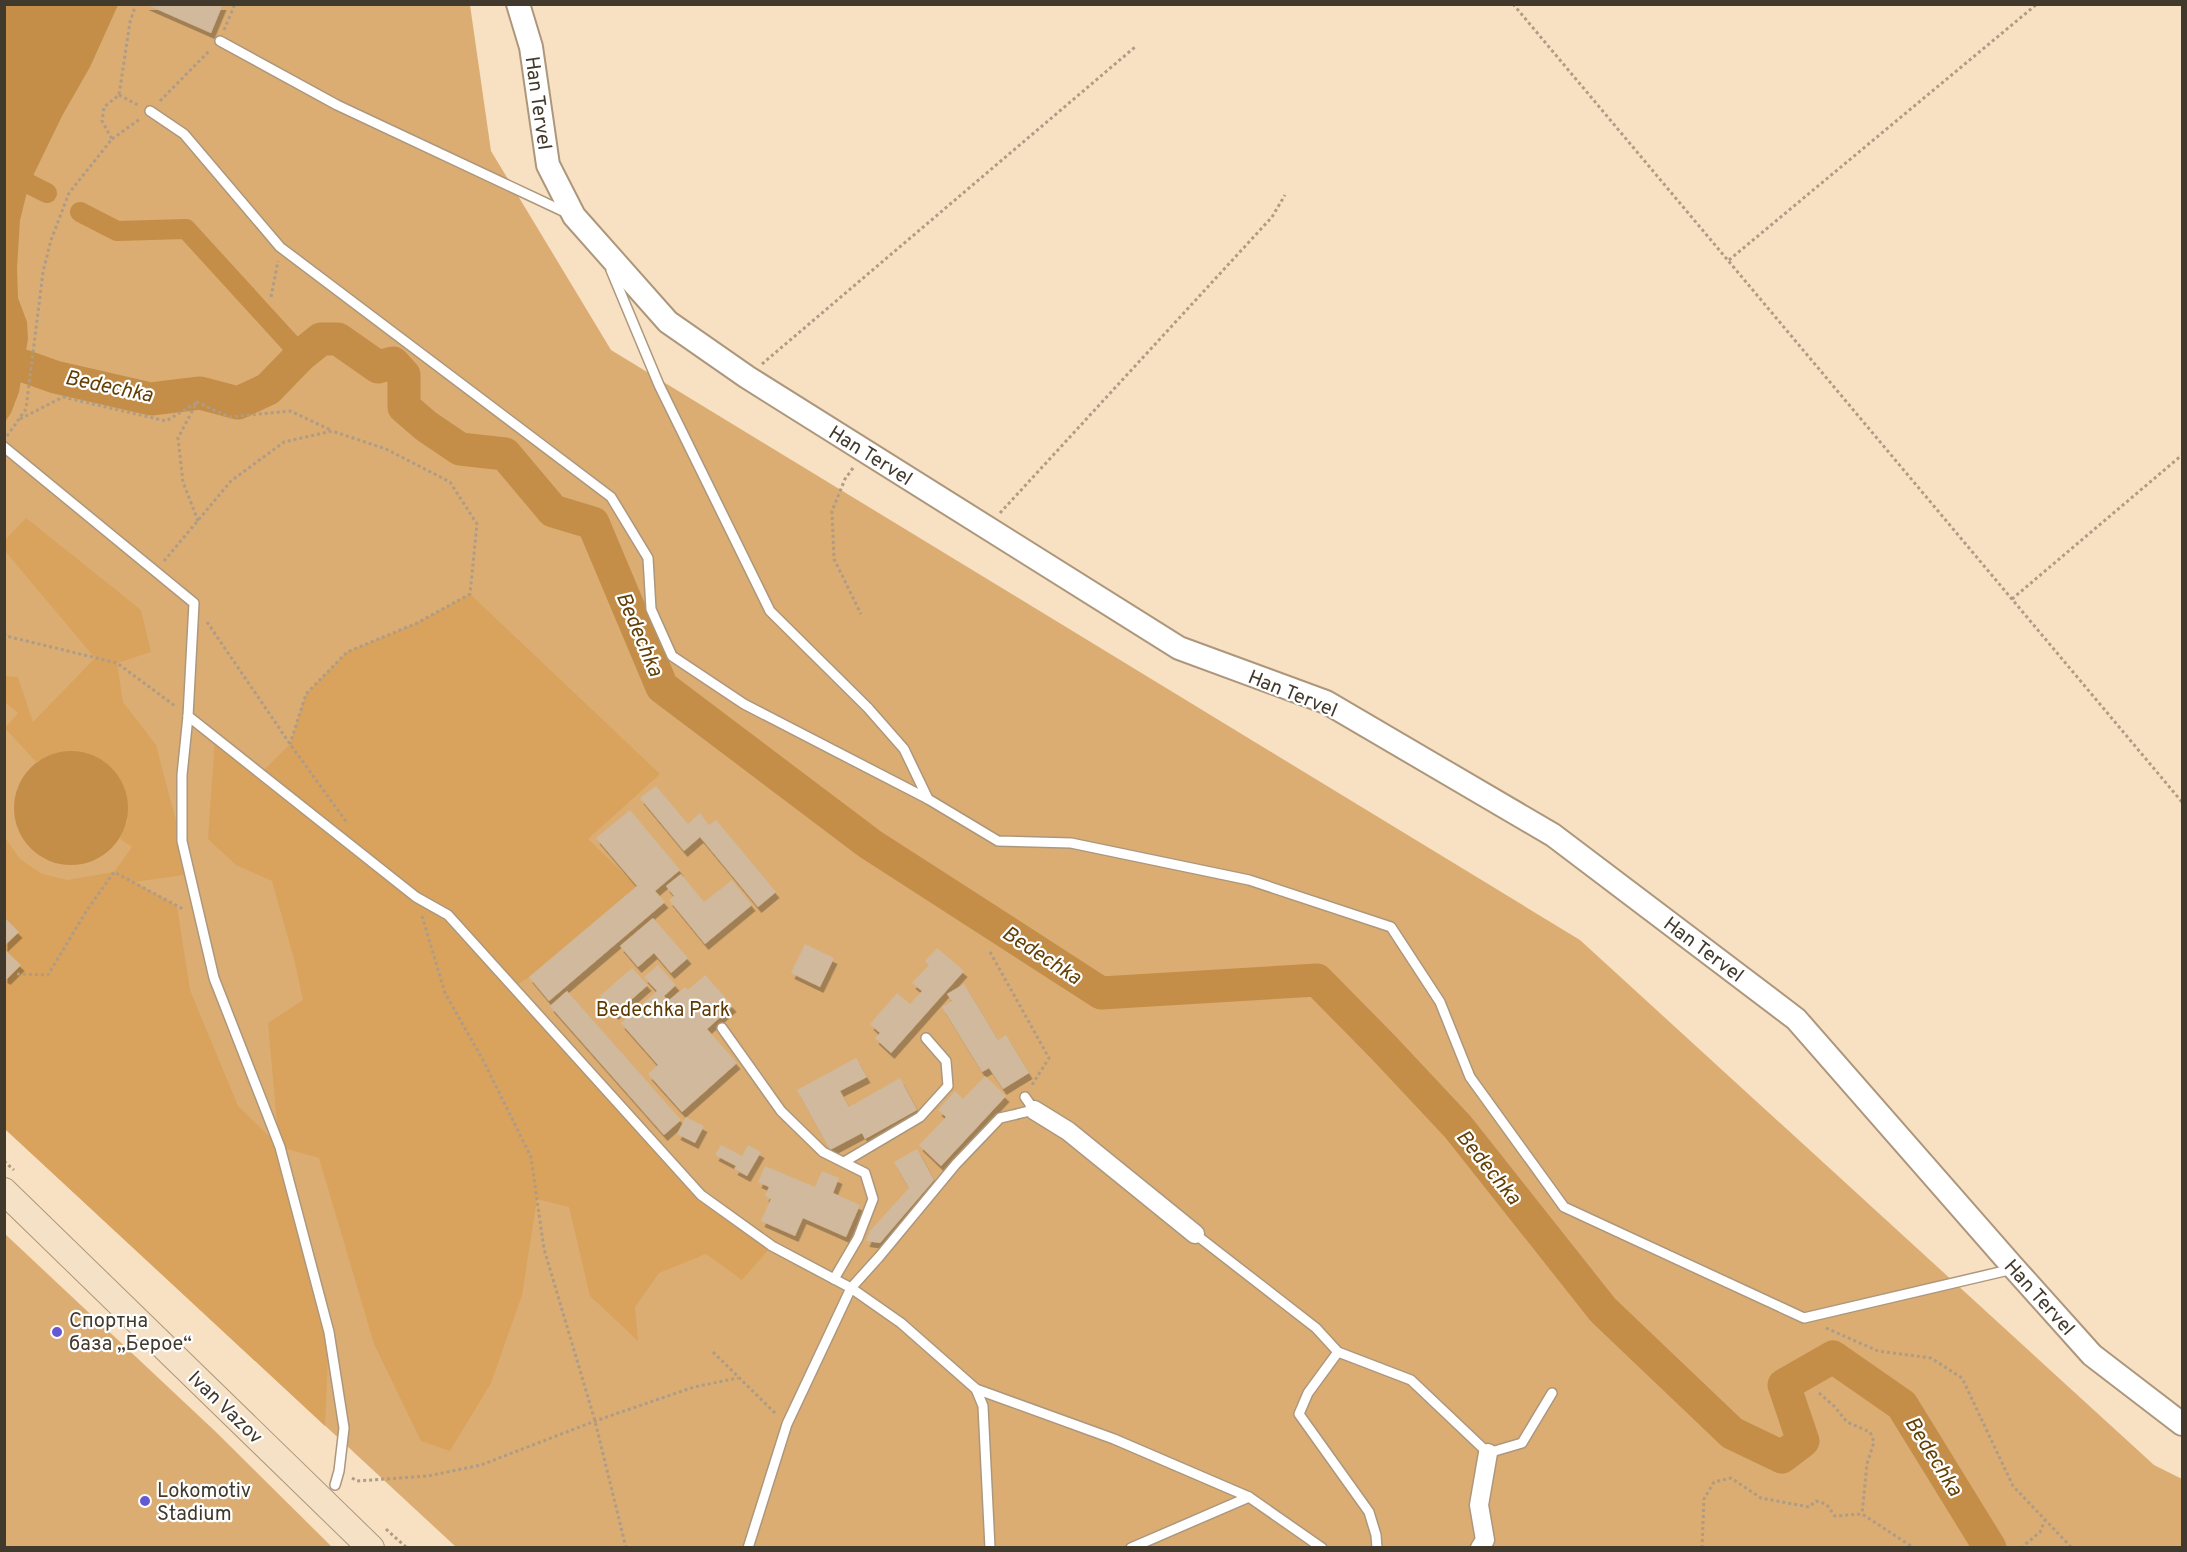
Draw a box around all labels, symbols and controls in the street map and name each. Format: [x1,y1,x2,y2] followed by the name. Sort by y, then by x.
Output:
[518,55,556,152] street label: Han Tervel
[62,365,155,410] water label: Bedechka
[823,421,917,493] street label: Han Tervel
[609,588,669,681] water label: Bedechka
[1244,665,1341,725] street label: Han Tervel
[1657,912,1748,989] street label: Han Tervel
[996,921,1086,992] water label: Bedechka
[596,998,730,1024] park label: Bedechka Park
[1449,1125,1526,1211] water label: Bedechka
[1997,1255,2080,1342] street label: Han Tervel
[69,1309,192,1358] place label: Спортна база „Берое“
[50,1325,64,1339] marker: Спортна база „Берое“
[181,1366,268,1451] street label: Ivan Vazov
[1898,1412,1968,1502] water label: Bedechka
[157,1479,251,1528] place label: Lokomotiv Stadium
[138,1494,152,1508] marker: Lokomotiv Stadium

